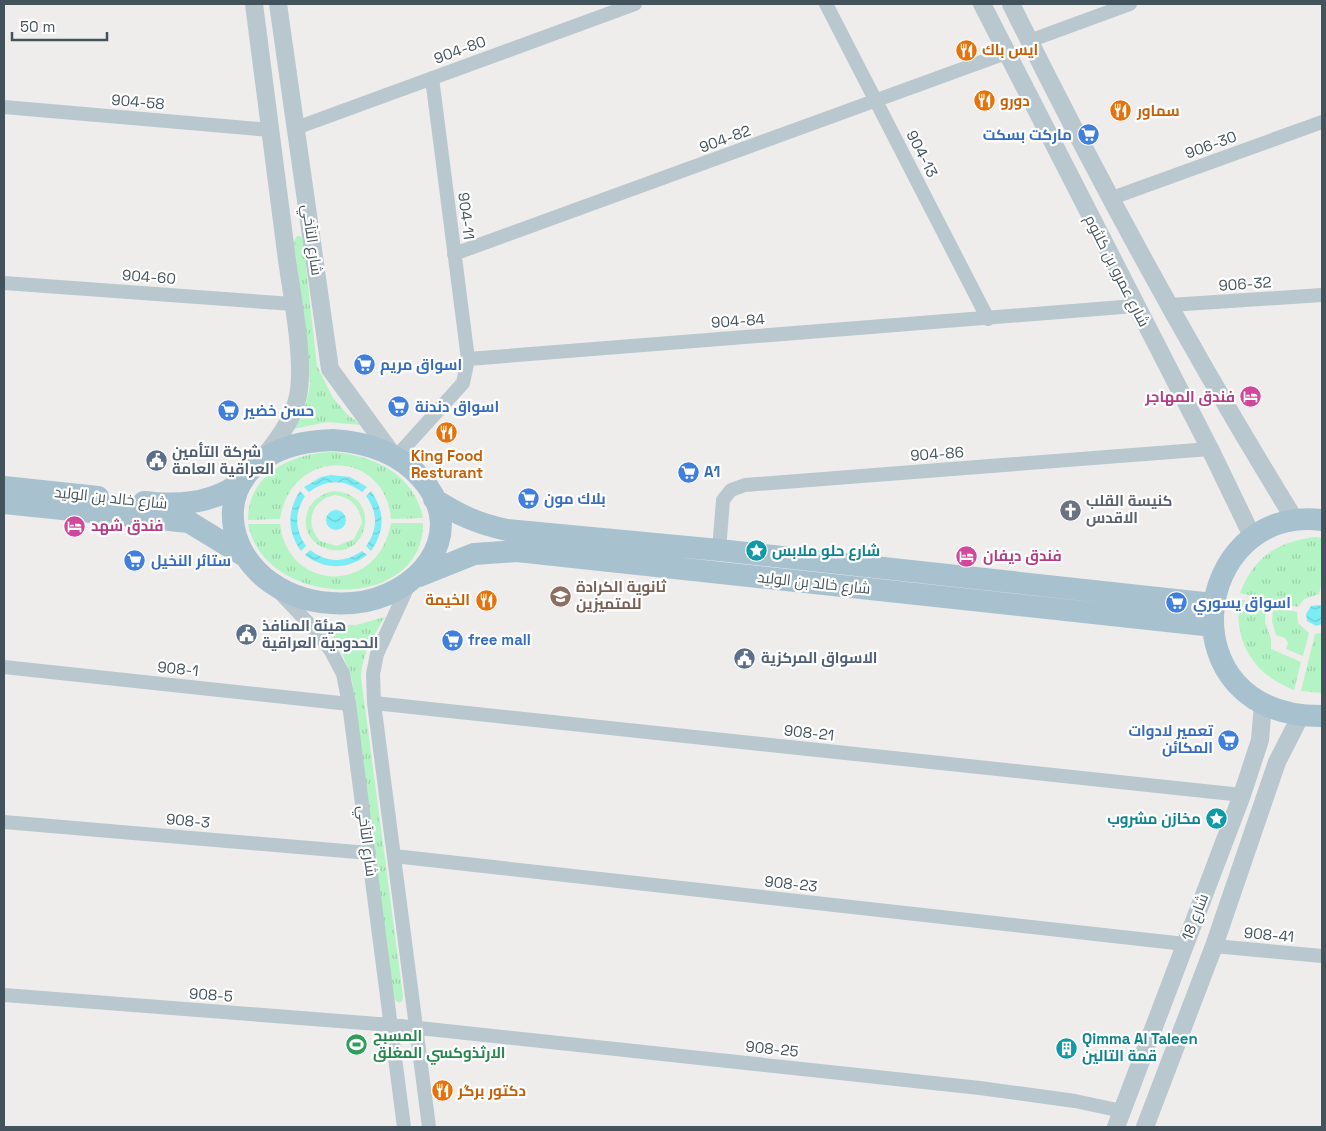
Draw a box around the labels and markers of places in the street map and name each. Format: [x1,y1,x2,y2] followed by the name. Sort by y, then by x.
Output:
[954,38,978,62] restaurant icon: ايس باك
[982,40,1038,59] place label: ايس باك
[972,89,996,113] restaurant icon: دورو
[1000,91,1030,110] place label: دورو
[1109,99,1133,123] restaurant icon: سماور
[1136,101,1180,120] place label: سماور
[1076,123,1100,147] supermarket icon: ماركت بسكت
[983,125,1072,144] place label: ماركت بسكت
[352,353,376,377] supermarket icon: اسواق مريم
[380,355,462,375] place label: اسواق مريم
[1239,385,1263,409] hotel icon: فندق المهاجر
[1144,387,1235,406] place label: فندق المهاجر
[387,395,411,419] supermarket icon: اسواق دندنة
[415,397,499,416] place label: اسواق دندنة
[216,399,240,423] supermarket icon: حسن خضير
[243,401,314,420] place label: حسن خضير
[435,421,459,445] restaurant icon: King Food Resturant
[172,442,274,478] place label: شركة التأمين العراقية العامة
[411,446,483,482] place label: King Food Resturant
[144,449,168,473] public building icon: شركة التأمين العراقية العامة
[676,460,700,484] supermarket icon: A1
[704,462,720,481] place label: A1
[516,487,540,511] supermarket icon: بلاك مون
[544,489,606,508] place label: بلاك مون
[1086,491,1173,527] place label: كنيسة القلب الاقدس
[1058,498,1082,522] church icon: كنيسة القلب الاقدس
[63,514,87,538] hotel icon: فندق شهد
[91,516,164,535] place label: فندق شهد
[744,539,768,563] place icon: شارع حلو ملابس
[772,541,880,561] place label: شارع حلو ملابس
[955,544,979,568] hotel icon: فندق ديفان
[983,546,1062,565] place label: فندق ديفان
[123,549,147,573] supermarket icon: ستائر النخيل
[151,551,231,570] place label: ستائر النخيل
[576,577,666,613] place label: ثانوية الكرادة للمتميزين
[548,584,572,608] school or university icon: ثانوية الكرادة للمتميزين
[474,588,498,612] restaurant icon: الخيمة
[425,590,470,609] place label: الخيمة
[1165,591,1189,615] supermarket icon: اسواق يسوري
[1193,593,1291,615] place label: اسواق يسوري
[262,616,378,652] place label: هيئة المنافذ الحدودية العراقية
[234,623,258,647] public building icon: هيئة المنافذ الحدودية العراقية
[440,628,464,652] supermarket icon: free mall
[468,630,531,649] place label: free mall
[733,646,757,670] public building icon: الاسواق المركزية
[761,648,878,667] place label: الاسواق المركزية
[1129,721,1214,757] place label: تعمير لادوات المكائن
[1217,728,1241,752] supermarket icon: تعمير لادوات المكائن
[1205,807,1229,831] place icon: مخازن مشروب
[1107,809,1201,828] place label: مخازن مشروب
[373,1026,505,1065] place label: المسبح الارثذوكسي المغلق
[1082,1029,1198,1065] place label: Qimma Al Taleen قمة التالين
[345,1033,369,1057] sports icon: المسبح الارثذوكسي المغلق
[1054,1036,1078,1060] building icon: Qimma Al Taleen قمة التالين
[430,1079,454,1103] restaurant icon: دكتور برگر
[457,1081,526,1100] place label: دكتور برگر

